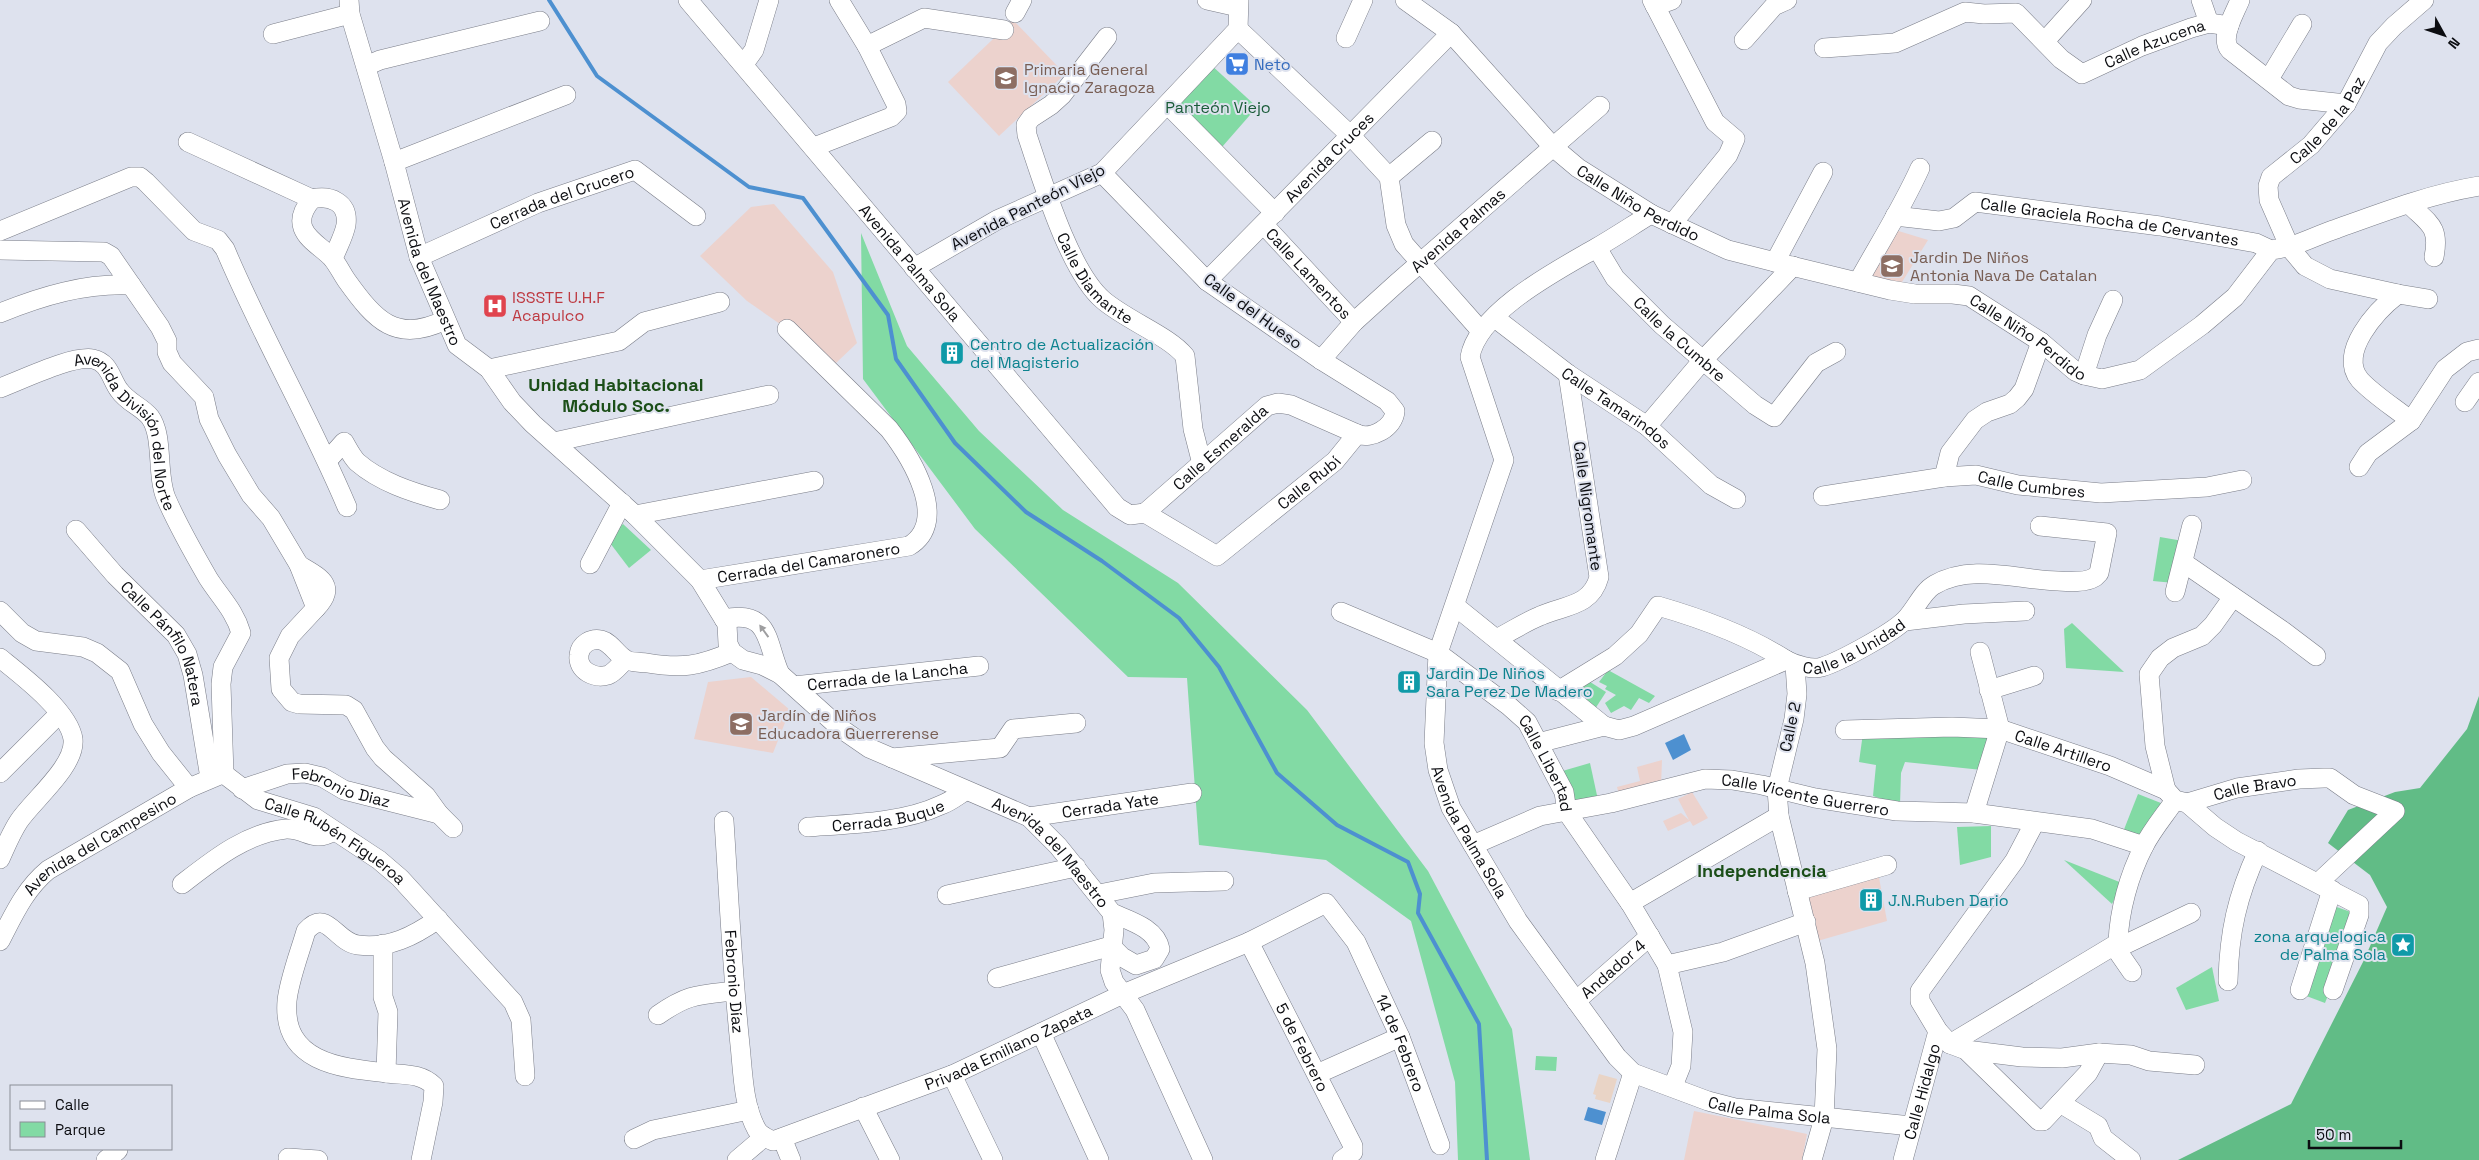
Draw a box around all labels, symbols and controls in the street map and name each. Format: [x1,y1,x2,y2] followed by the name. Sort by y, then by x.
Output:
[2419,10,2469,60] north arrow
[2101,14,2207,73] street label: Calle Azucena
[2444,34,2464,53] text: N
[1224,51,1250,77] supermarket icon: Neto
[1254,54,1291,75] place label: Neto
[1024,59,1155,98] place label: Primaria General Ignacio Zaragoza
[993,65,1019,91] school or university icon: Primaria General Ignacio Zaragoza
[2285,72,2369,169] street label: Calle de la Paz
[1165,97,1271,118] park label: Panteón Viejo
[1280,107,1378,207] street label: Avenida Cruces
[947,159,1109,255] street label: Avenida Panteón Viejo
[1573,159,1703,246] street label: Calle Niño Perdido
[486,161,637,234] street label: Cerrada del Crucero
[1406,183,1509,277] street label: Avenida Palmas
[1979,192,2241,250] street label: Calle Graciela Rocha de Cervantes
[393,195,467,349] street label: Avenida del Maestro
[855,200,966,326] street label: Avenida Palma Sola
[1261,223,1356,323] street label: Calle Lamentos
[1052,229,1137,329] street label: Calle Diamante
[1910,247,2097,286] place label: Jardin De Niños Antonia Nava De Catalan
[1879,253,1905,279] school or university icon: Jardin De Niños Antonia Nava De Catalan
[1200,268,1306,354] street label: Calle del Hueso
[512,287,605,326] place label: ISSSTE U.H.F Acapulco
[1966,289,2090,385] street label: Calle Niño Perdido
[1629,292,1731,386] street label: Calle la Cumbre
[482,293,508,319] hospital icon: ISSSTE U.H.F Acapulco
[970,334,1154,373] place label: Centro de Actualización del Magisterio
[939,340,965,366] building icon: Centro de Actualización del Magisterio
[72,348,181,514] street label: Avenida División del Norte
[1557,362,1675,453] street label: Calle Tamarindos
[528,373,704,417] district label: Unidad Habitacional Módulo Soc.
[1168,400,1272,495] street label: Calle Esmeralda
[1569,440,1607,572] street label: Calle Nigromante
[1273,451,1345,514] street label: Calle Rubí
[1976,465,2086,502] street label: Calle Cumbres
[716,537,902,588] street label: Cerrada del Camaronero
[116,576,208,708] street label: Calle Pánfilo Natera
[1801,614,1909,679] street label: Calle la Unidad
[759,625,769,638] one-way arrow
[806,657,969,695] street label: Cerrada de la Lancha
[1426,663,1593,702] place label: Jardin De Niños Sara Perez De Madero
[1396,669,1422,695] building icon: Jardin De Niños Sara Perez De Madero
[1774,700,1806,754] street label: Calle 2
[758,705,939,744] place label: Jardín de Niños Educadora Guerrerense
[1515,709,1577,813] street label: Calle Libertad
[728,711,754,737] school or university icon: Jardín de Niños Educadora Guerrerense
[2012,724,2115,776] street label: Calle Artillero
[291,762,393,812] street label: Febronio Diaz
[1427,763,1513,902] street label: Avenida Palma Sola
[1721,769,1891,820] street label: Calle Vicente Guerrero
[2211,769,2298,805] street label: Calle Bravo
[18,787,180,899] street label: Avenida del Campesino
[1060,788,1160,823] street label: Cerrada Yate
[262,792,411,889] street label: Calle Rubén Figueroa
[989,792,1114,912] street label: Avenida del Maestro
[831,794,948,836] street label: Cerrada Buque
[1697,859,1827,882] district label: Independencia
[1858,887,1884,913] building icon: J.N.Ruben Dario
[1888,890,2009,911] place label: J.N.Ruben Dario
[2254,926,2386,965] place label: zona arquelogica de Palma Sola
[720,929,749,1034] street label: Febronio Díaz
[2390,932,2416,958] place icon: zona arquelogica de Palma Sola
[1576,935,1650,1003] street label: Andador 4
[1371,991,1430,1095] street label: 14 de Febrero
[1271,999,1334,1095] street label: 5 de Febrero
[922,1000,1095,1095] street label: Privada Emiliano Zapata
[1899,1041,1945,1142] street label: Calle Hidalgo
[10,1085,172,1150] legend
[1706,1091,1832,1128] street label: Calle Palma Sola
[55,1095,90,1114] text: Calle
[2309,1118,2402,1150] scale bar
[55,1120,106,1139] text: Parque
[2316,1125,2351,1144] text: 50 m

